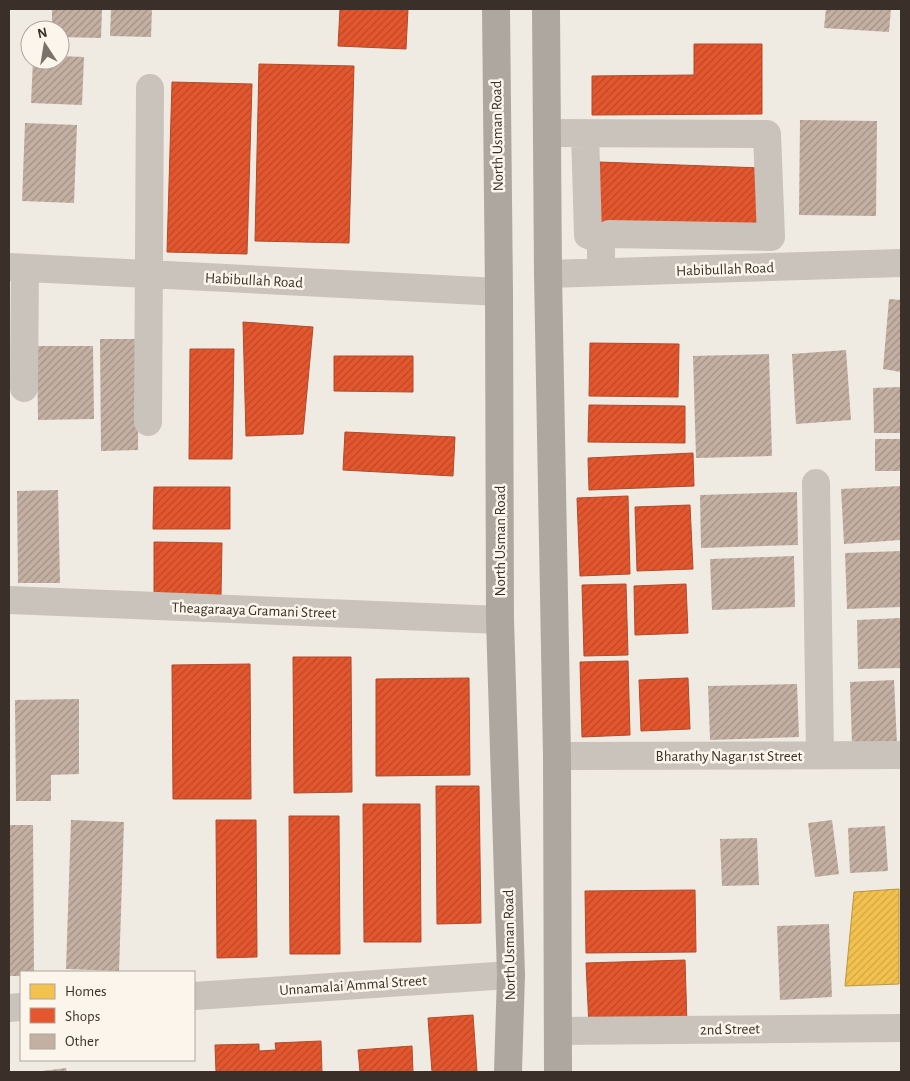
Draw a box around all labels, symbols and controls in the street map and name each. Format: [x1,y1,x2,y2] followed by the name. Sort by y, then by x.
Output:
[20,20,70,70] north arrow
[36,25,49,41] text: N
[489,80,506,192] street label: North Usman Road
[676,260,774,279] street label: Habibullah Road
[205,270,304,291] street label: Habibullah Road
[493,485,508,596] street label: North Usman Road
[171,600,337,621] street label: Theagaraaya Gramani Street
[656,749,803,764] street label: Bharathy Nagar 1st Street
[501,889,518,1001] street label: North Usman Road
[20,971,195,1061] legend
[279,973,427,998] street label: Unnamalai Ammal Street
[65,984,107,999] text: Homes
[65,1009,100,1024] text: Shops
[700,1021,760,1038] street label: 2nd Street
[65,1034,99,1049] text: Other

